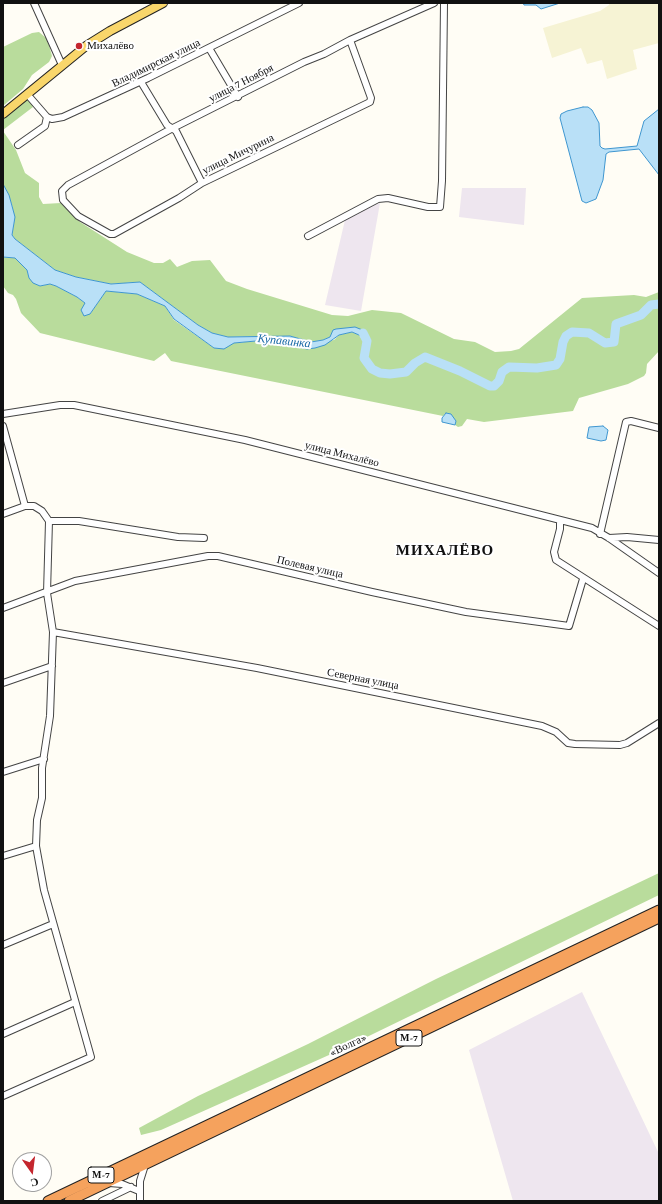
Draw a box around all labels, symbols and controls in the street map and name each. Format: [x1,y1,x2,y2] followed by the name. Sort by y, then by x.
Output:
[110,36,202,90] street label: Владимирская улица
[87,39,134,53] place label: Михалёво
[74,41,84,51] marker: Михалёво
[206,61,276,105] street label: улица 7 Ноября
[200,131,276,177] street label: улица Мичурина
[257,331,311,351] water label: Купавинка
[303,438,381,470] street label: улица Михалёво
[396,541,494,559] district label: МИХАЛЁВО
[275,553,345,581] street label: Полевая улица
[326,666,400,692] street label: Северная улица
[396,1030,422,1046] road number: М-7
[327,1031,369,1059] street label: «Волга»
[12,1152,52,1192] north arrow
[88,1167,114,1183] road number: М-7
[29,1176,40,1189] text: С

